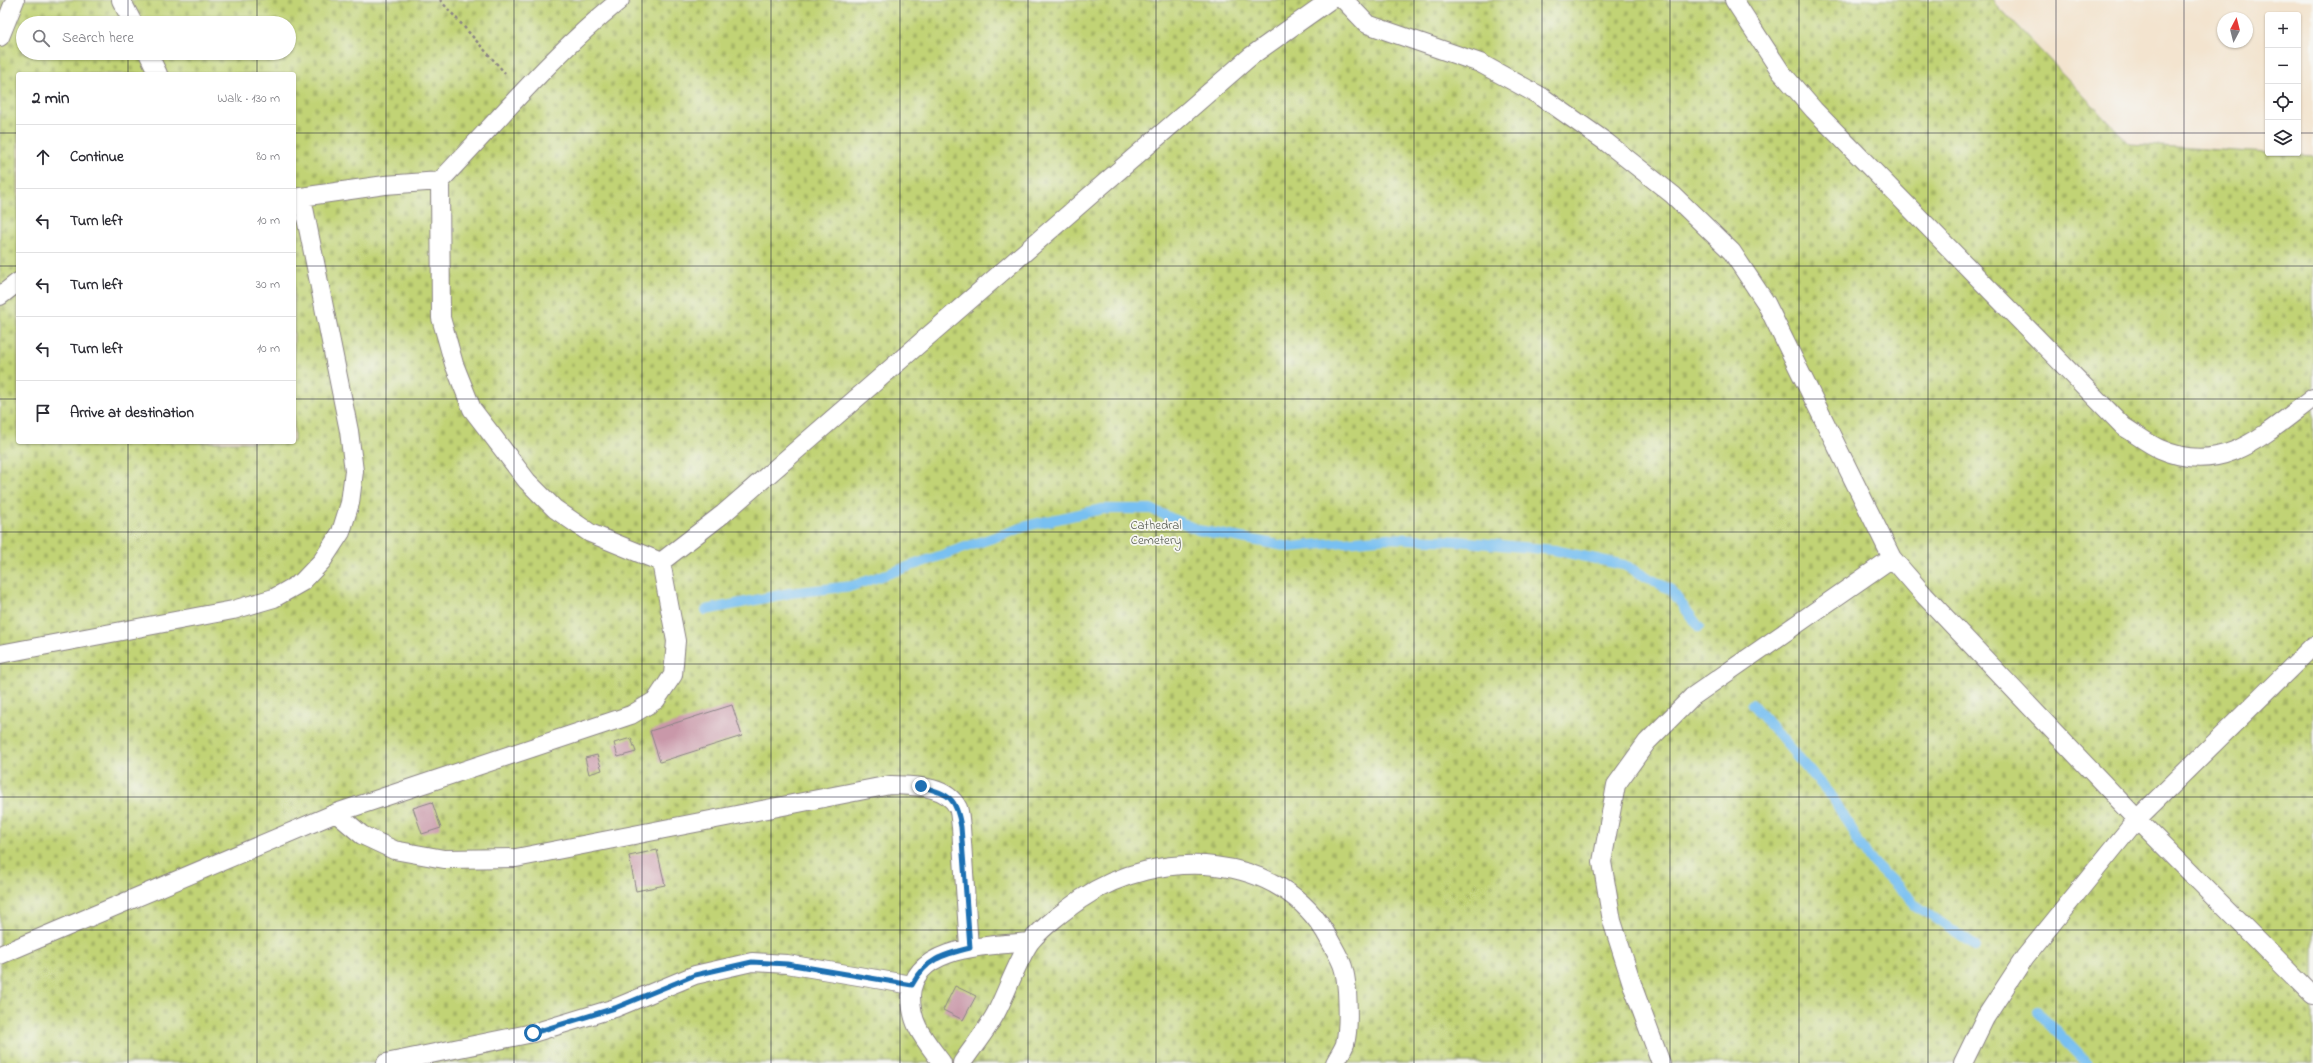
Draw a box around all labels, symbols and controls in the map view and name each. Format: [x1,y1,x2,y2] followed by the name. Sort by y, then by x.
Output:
[2217,12,2253,48] north arrow
[2265,12,2301,156] map controls
[2265,12,2301,48] button: +
[16,16,296,60] search box
[30,27,52,49] icon: search
[62,27,134,49] text: Search here
[2265,48,2301,84] button: −
[2265,84,2301,120] button: locate
[32,86,69,111] text: 2 min
[217,89,280,108] text: Walk · 130 m
[2265,120,2301,156] button: layers
[32,146,54,168] icon: ahead
[70,146,124,168] text: Continue
[256,147,280,166] text: 80 m
[32,210,54,232] icon: left
[70,210,123,232] text: Turn left
[257,211,280,230] text: 10 m
[32,274,54,296] icon: left
[70,274,123,296] text: Turn left
[256,275,280,294] text: 30 m
[32,338,54,360] icon: left
[70,338,123,360] text: Turn left
[257,339,280,358] text: 10 m
[32,402,54,424] icon: arrive
[70,402,194,424] text: Arrive at destination
[1130,516,1182,551] park label: Cathedral Cemetery
[912,777,930,795] route end
[524,1024,542,1042] route start

